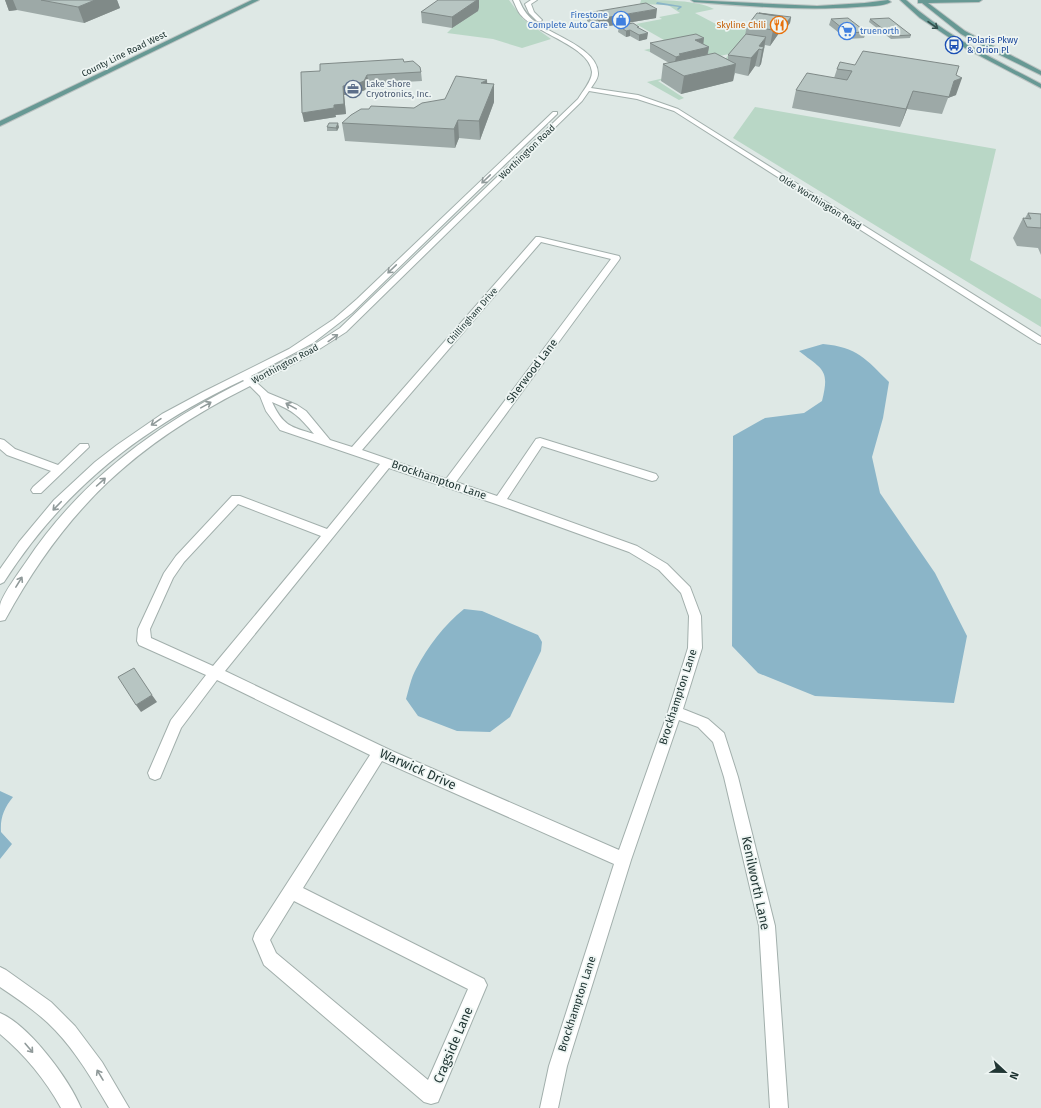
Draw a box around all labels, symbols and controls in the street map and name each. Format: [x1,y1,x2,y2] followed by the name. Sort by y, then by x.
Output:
[528,10,608,30] place label: Firestone Complete Auto Care
[611,10,631,30] shop icon: Firestone Complete Auto Care
[769,15,789,35] restaurant icon: Skyline Chili
[716,20,766,30] place label: Skyline Chili
[837,21,857,41] supermarket icon: truenorth
[927,21,938,29] one-way arrow
[860,26,899,36] place label: truenorth
[80,29,169,79] street label: County Line Road West
[944,35,964,55] bus stop icon: Polaris Pkwy & Orion Pl
[967,35,1018,55] place label: Polaris Pkwy & Orion Pl
[343,79,363,99] office icon: Lake Shore Cryotronics, Inc.
[366,79,431,99] place label: Lake Shore Cryotronics, Inc.
[497,123,557,181] street label: Worthington Road
[777,172,863,232] street label: Olde Worthington Road
[481,174,491,184] one-way arrow
[387,264,397,274] one-way arrow
[445,286,499,346] street label: Chillingham Drive
[327,334,338,342] one-way arrow
[504,336,560,406] street label: Sherwood Lane
[250,342,320,386] street label: Worthington Road
[200,401,212,409] one-way arrow
[285,402,297,409] one-way arrow
[150,418,161,427] one-way arrow
[390,458,488,502] street label: Brockhampton Lane
[96,477,106,486] one-way arrow
[52,501,61,511] one-way arrow
[15,577,23,588] one-way arrow
[656,648,700,746] street label: Brockhampton Lane
[377,745,459,793] street label: Warwick Drive
[739,835,773,931] street label: Kenilworth Lane
[555,955,599,1053] street label: Brockhampton Lane
[430,1005,476,1085] street label: Cragside Lane
[24,1043,33,1053] one-way arrow
[985,1052,1025,1092] north arrow
[96,1070,104,1081] one-way arrow
[1006,1070,1021,1081] text: N

